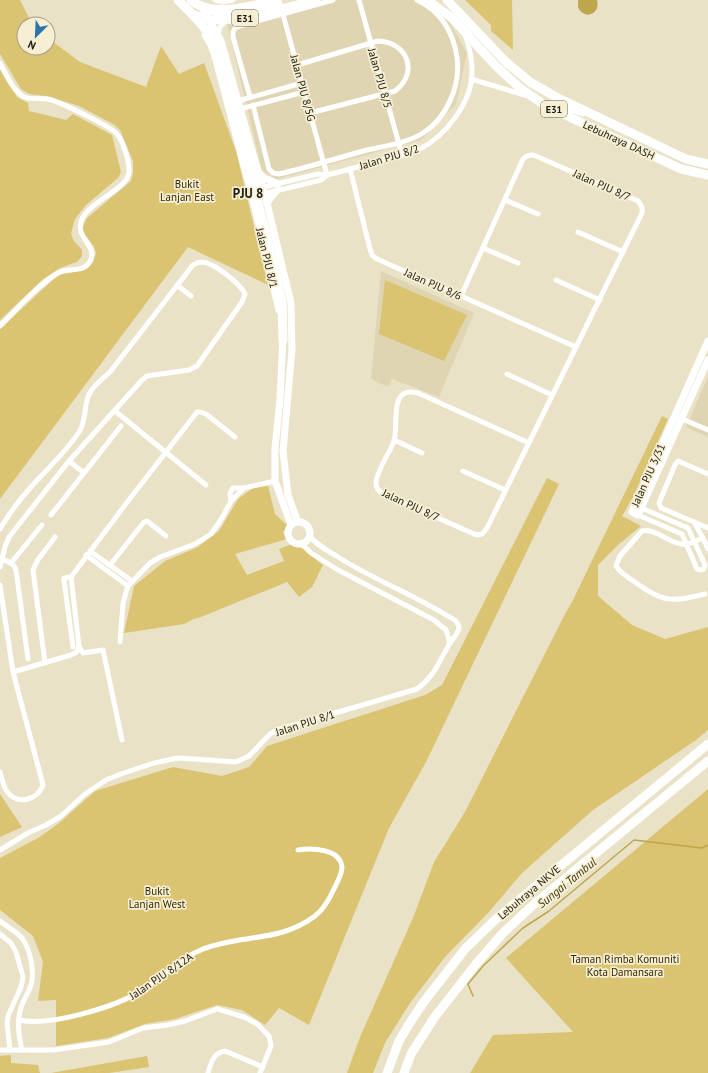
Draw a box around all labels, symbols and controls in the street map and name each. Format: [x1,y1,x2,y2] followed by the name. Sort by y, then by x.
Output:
[232,10,258,26] road number: E31
[16,16,56,56] north arrow
[26,37,38,53] text: N
[365,45,395,110] street label: Jalan PJU 8/5
[287,52,319,123] street label: Jalan PJU 8/5G
[541,101,567,117] road number: E31
[581,117,657,163] street label: Lebuhraya DASH
[357,141,421,173] street label: Jalan PJU 8/2
[570,166,633,204] street label: Jalan PJU 8/7
[160,177,214,204] park label: Bukit Lanjan East
[233,185,263,202] district label: PJU 8
[253,225,281,290] street label: Jalan PJU 8/1
[401,265,464,303] street label: Jalan PJU 8/6
[627,441,668,510] street label: Jalan PJU 3/31
[379,485,442,524] street label: Jalan PJU 8/7
[273,707,336,739] street label: Jalan PJU 8/1
[534,854,600,911] water label: Sungai Tambul
[495,862,563,922] street label: Lebuhraya NKVE
[129,884,186,911] park label: Bukit Lanjan West
[126,949,196,1003] street label: Jalan PJU 8/12A
[570,952,680,979] park label: Taman Rimba Komuniti Kota Damansara

